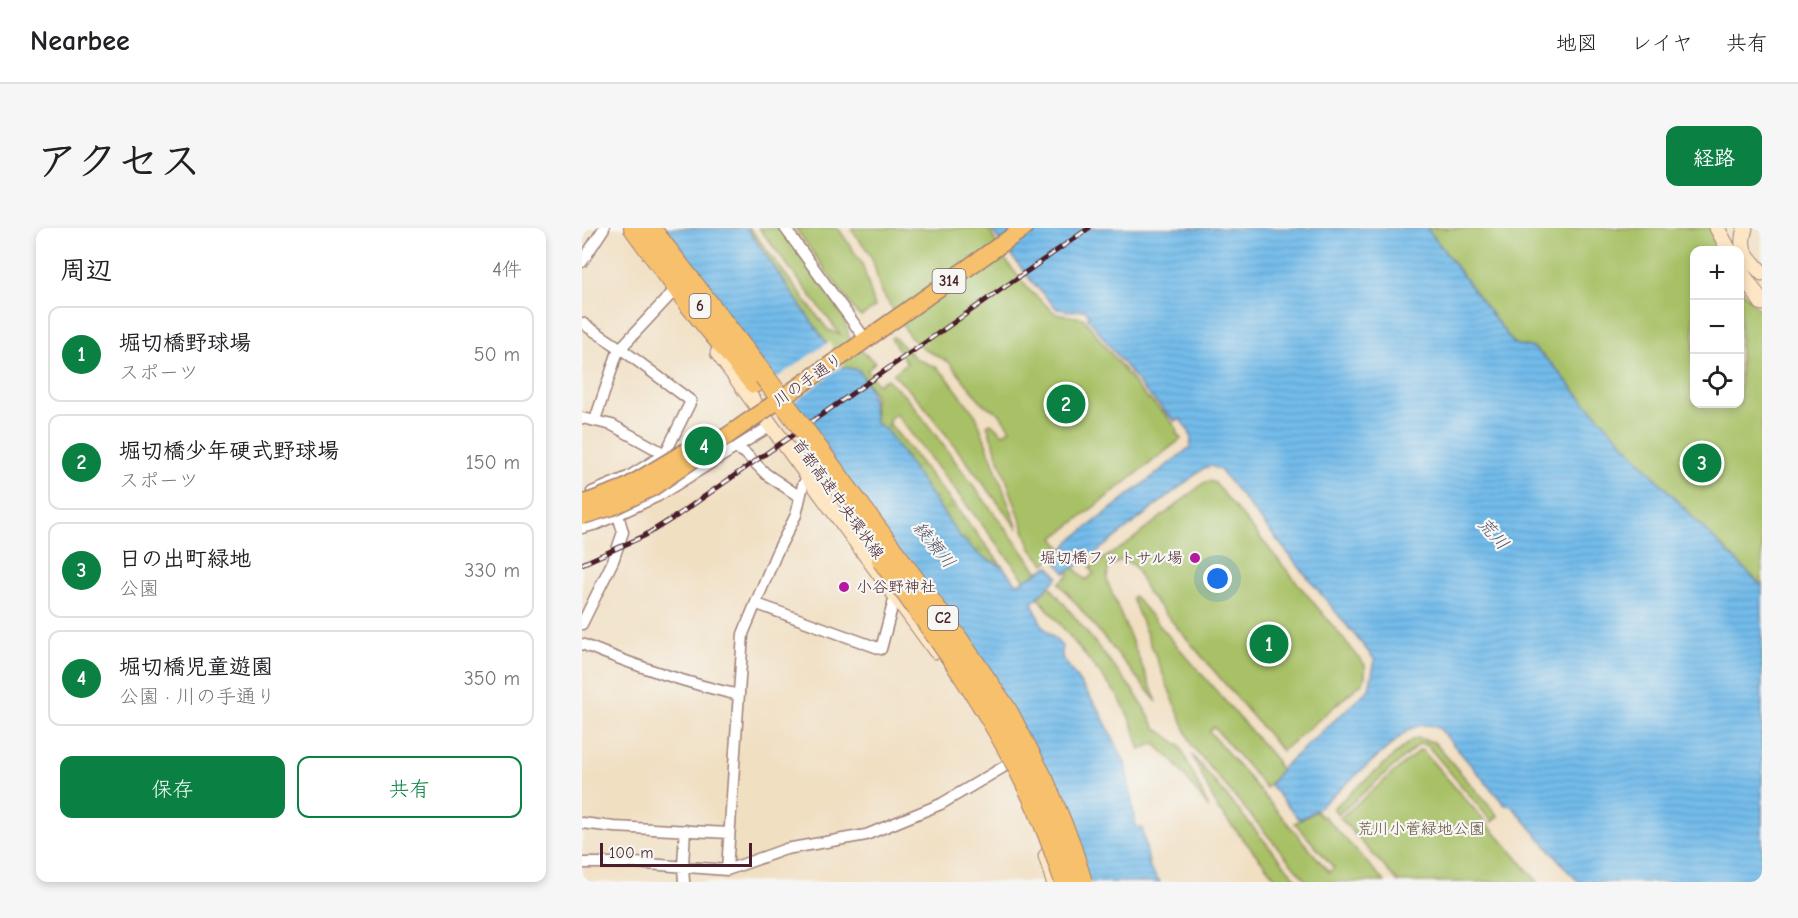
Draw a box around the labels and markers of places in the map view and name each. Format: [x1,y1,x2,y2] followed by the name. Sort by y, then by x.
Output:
[1046,382,1086,426] pin: 2
[684,424,724,468] pin: 4
[1682,440,1722,486] pin: 3
[1040,549,1183,567] place label: 堀切橋フットサル場
[1188,551,1202,565] marker: 堀切橋フットサル場
[856,578,936,596] place label: 小谷野神社
[837,580,851,594] marker: 小谷野神社
[1250,622,1288,666] pin: 1

